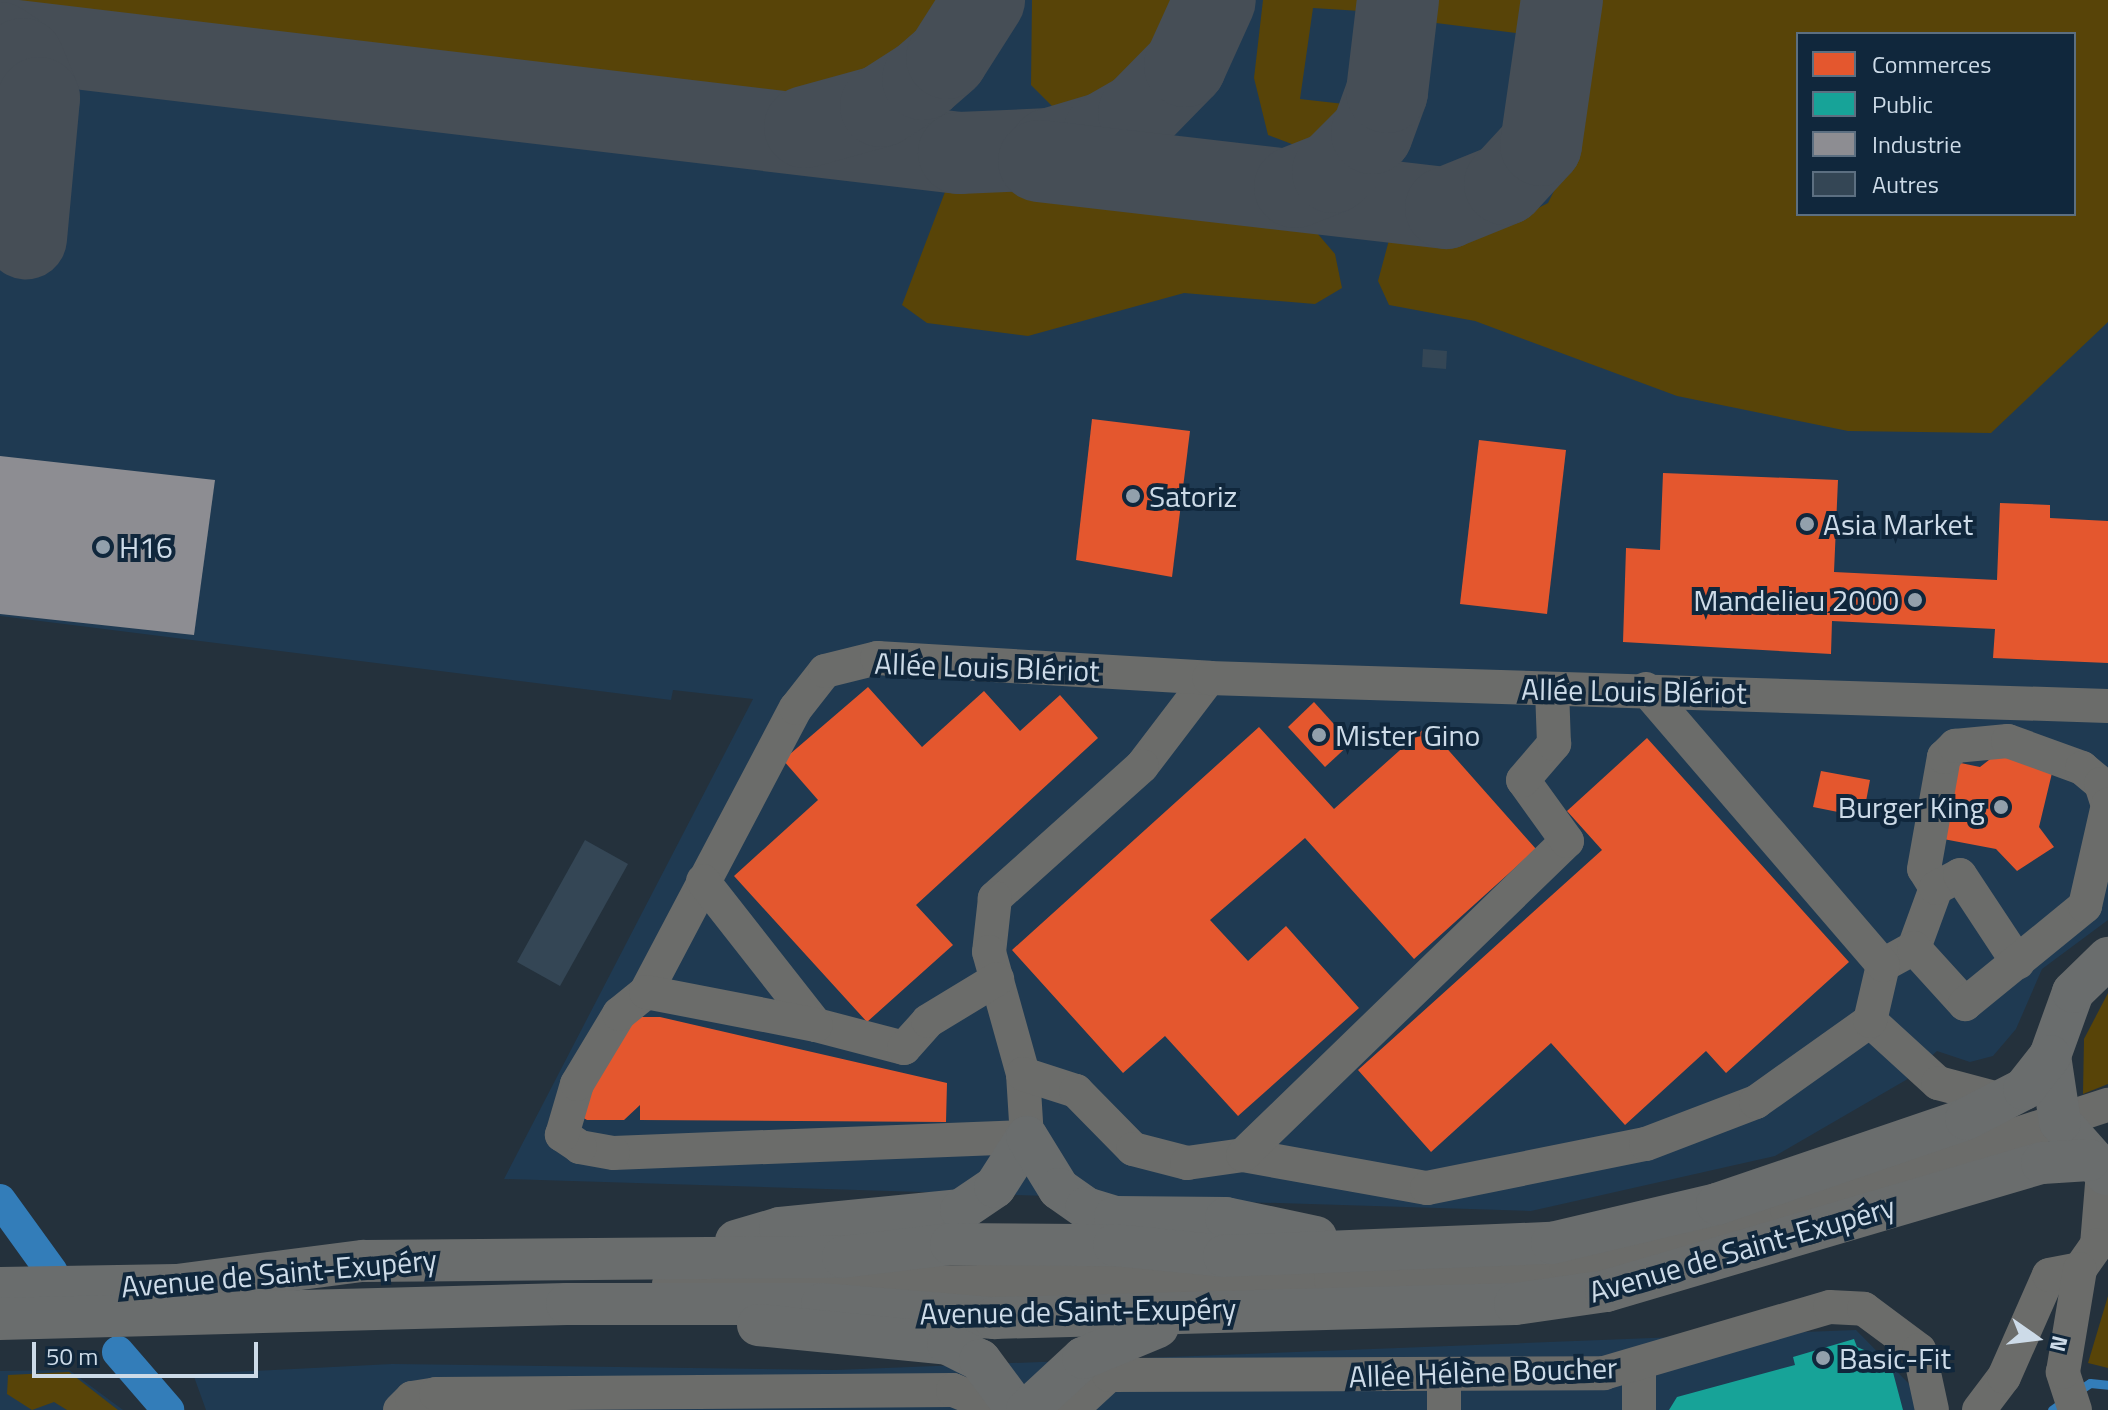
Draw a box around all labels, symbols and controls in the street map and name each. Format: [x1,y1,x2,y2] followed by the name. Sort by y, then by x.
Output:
[1796,32,2076,216] legend
[1872,46,1991,82] text: Commerces
[1872,86,1933,122] text: Public
[1872,126,1962,162] text: Industrie
[1872,166,1939,202] text: Autres
[1149,478,1237,514] place label: Satoriz
[1124,487,1142,505] marker: Satoriz
[1823,506,1973,542] place label: Asia Market
[1798,515,1816,533] marker: Asia Market
[119,529,173,565] place label: H16
[94,538,112,556] marker: H16
[1693,582,1899,618] place label: Mandelieu 2000
[1906,591,1924,609] marker: Mandelieu 2000
[874,645,1100,689] street label: Allée Louis Blériot
[1521,671,1747,711] street label: Allée Louis Blériot
[1335,717,1480,753] place label: Mister Gino
[1310,726,1328,744] marker: Mister Gino
[1838,789,1985,825] place label: Burger King
[1992,798,2010,816] marker: Burger King
[1585,1188,1899,1310] street label: Avenue de Saint-Exupéry
[120,1241,438,1305] street label: Avenue de Saint-Exupéry
[919,1290,1237,1332] street label: Avenue de Saint-Exupéry
[1996,1298,2076,1378] north arrow
[36,1326,262,1376] scale bar
[2041,1332,2078,1355] text: N
[46,1338,98,1374] text: 50 m
[1839,1340,1951,1376] place label: Basic-Fit
[1348,1349,1618,1395] street label: Allée Hélène Boucher
[1814,1349,1832,1367] marker: Basic-Fit

